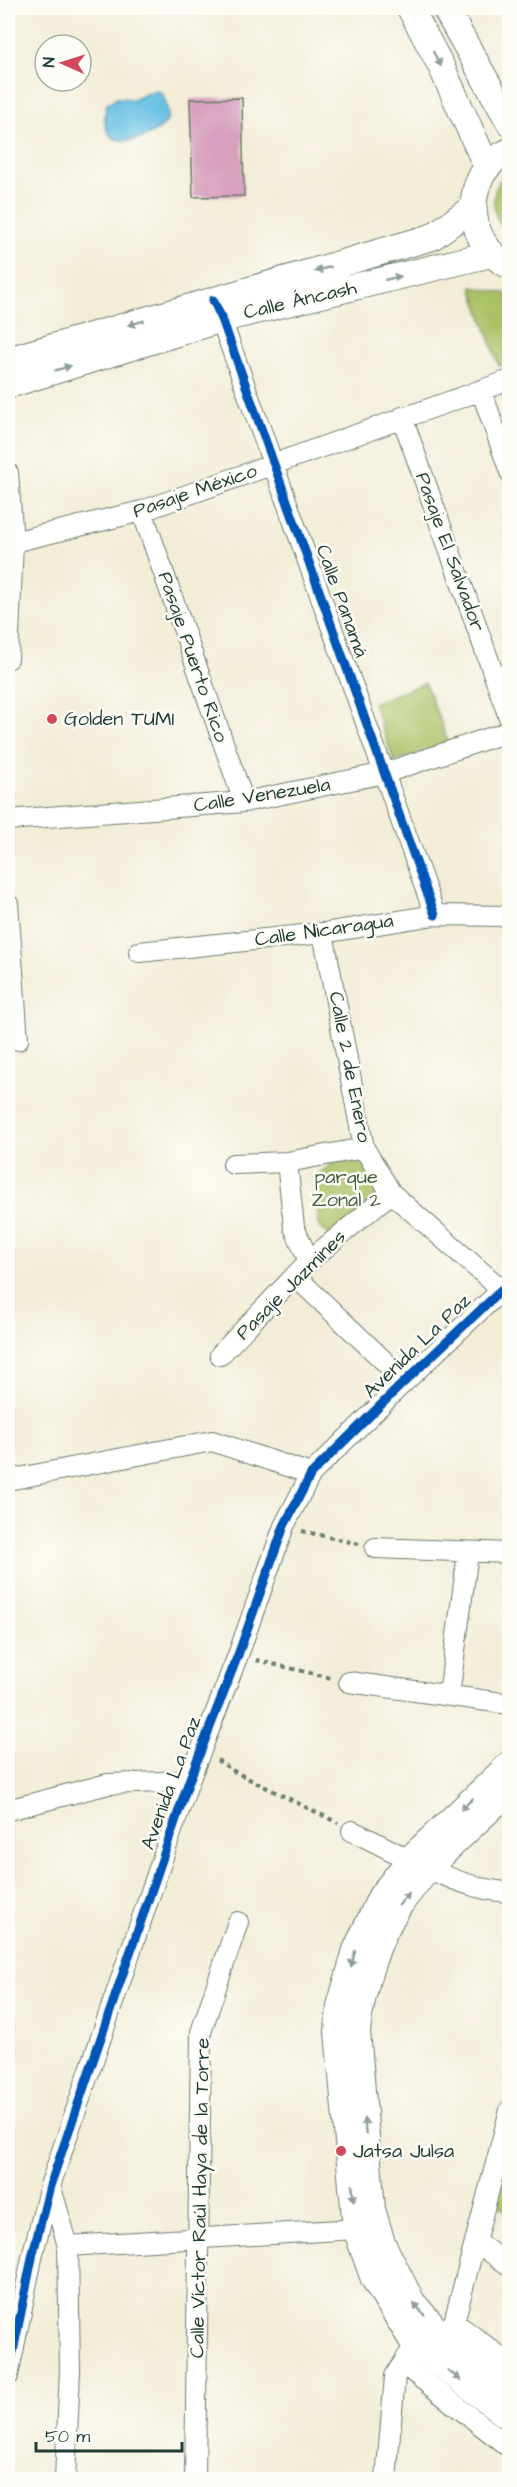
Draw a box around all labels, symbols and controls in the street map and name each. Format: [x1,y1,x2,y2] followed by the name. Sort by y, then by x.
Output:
[33,33,93,93] north arrow
[432,51,442,68] one-way arrow
[38,57,60,68] text: N
[314,264,332,274] one-way arrow
[384,272,402,282] one-way arrow
[241,273,359,327] street label: Calle Áncash
[126,319,144,328] one-way arrow
[54,363,72,372] one-way arrow
[129,457,261,525] street label: Pasaje México
[408,468,492,636] street label: Pasaje El Salvador
[309,541,375,661] street label: Calle Panamá
[151,568,235,746] street label: Pasaje Puerto Rico
[64,705,175,733] place label: Golden TUMI
[45,712,59,726] marker: Golden TUMI
[192,770,332,820] street label: Calle Venezuela
[253,906,395,955] street label: Calle Nicaragua
[322,989,378,1145] street label: Calle 2 de Enero
[311,1163,381,1214] park label: parque Zonal 2
[230,1224,352,1346] street label: Pasaje Jazmines
[357,1287,477,1405] street label: Avenida La Paz
[134,1712,208,1854] street label: Avenida La Paz
[461,1797,475,1811] one-way arrow
[398,1891,411,1907] one-way arrow
[348,1950,357,1968] one-way arrow
[183,2037,218,2358] street label: Calle Víctor Raúl Haya de la Torre
[360,2116,370,2135] one-way arrow
[353,2137,454,2165] place label: Jatsa Julsa
[334,2144,348,2158] marker: Jatsa Julsa
[348,2184,358,2203] one-way arrow
[413,2302,426,2317] one-way arrow
[446,2369,462,2382] one-way arrow
[36,2415,182,2453] scale bar
[45,2424,90,2449] text: 50 m

